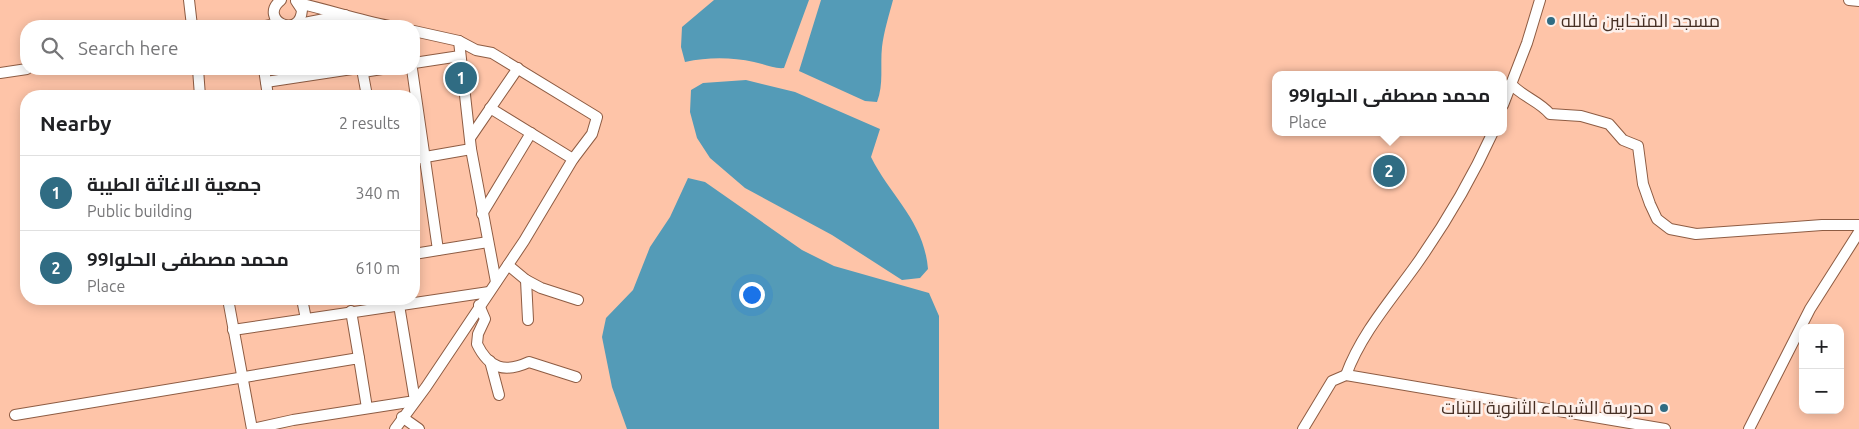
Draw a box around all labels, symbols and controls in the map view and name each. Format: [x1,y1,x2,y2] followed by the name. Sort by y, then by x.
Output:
[1561,10,1720,32] place label: مسجد المتحابين فالله
[1545,15,1557,27] marker: مسجد المتحابين فالله
[20,20,420,75] search box
[38,34,66,62] icon: search
[78,37,178,59] text: Search here
[445,59,477,97] pin: 1
[1272,71,1507,136] popup
[1289,84,1490,106] text: محمد مصطفى الحلوا99
[40,111,111,135] text: Nearby
[1289,113,1327,131] text: Place
[339,114,400,132] text: 2 results
[1373,152,1405,190] pin: 2
[87,173,261,195] text: جمعية الاغاثة الطيبة
[51,184,61,202] text: 1
[355,184,400,202] text: 340 m
[87,202,192,220] text: Public building
[87,248,289,270] text: محمد مصطفى الحلوا99
[51,259,61,277] text: 2
[355,259,400,277] text: 610 m
[87,277,125,295] text: Place
[739,282,765,308] your location
[1799,324,1844,414] map controls
[1799,324,1844,369] button: +
[1799,369,1844,414] button: −
[1441,397,1654,419] place label: مدرسة الشيماء الثانوية للبنات
[1658,402,1670,414] marker: مدرسة الشيماء الثانوية للبنات

